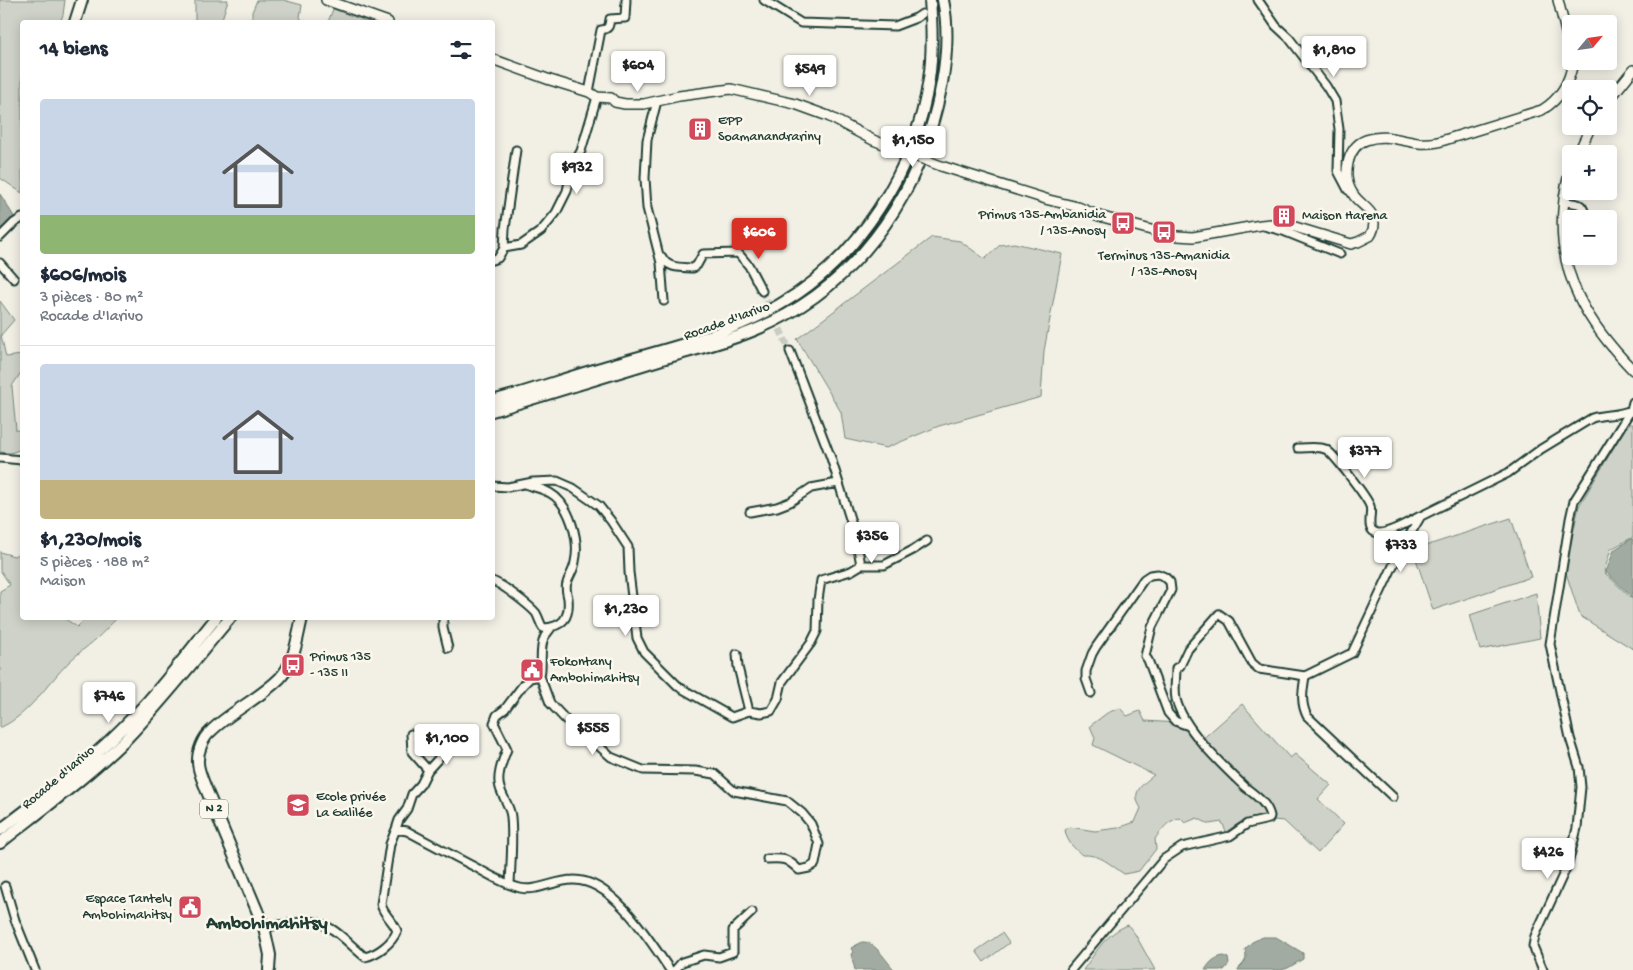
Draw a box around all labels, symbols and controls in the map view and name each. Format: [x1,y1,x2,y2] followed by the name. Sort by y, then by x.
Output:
[1562,15,1618,70] north arrow
[1562,15,1617,265] map controls
[447,36,475,64] icon: filters
[1293,36,1375,78] pin: $1,810
[40,38,108,63] text: 14 biens
[1313,42,1355,61] text: $1,810
[608,51,668,93] pin: $604
[780,54,840,97] pin: $549
[622,57,654,76] text: $604
[794,61,826,80] text: $549
[1562,80,1617,135] button: locate
[718,113,821,146] place label: EPP Soamanandrariny
[687,116,713,142] building icon: EPP Soamanandrariny
[872,126,954,168] pin: $1,150
[213,131,303,221] icon: home
[892,132,934,151] text: $1,150
[1562,145,1617,200] button: +
[547,152,607,195] pin: $932
[561,159,593,178] text: $932
[1271,203,1297,229] building icon: Maison Harena
[978,207,1107,240] place label: Primus 135-Ambanidia / 135-Anosy
[1302,208,1389,225] place label: Maison Harena
[1110,210,1136,236] bus stop icon: Primus 135-Ambanidia / 135-Anosy
[1562,210,1617,265] button: −
[729,218,789,260] pin: $606
[1151,219,1177,245] bus stop icon: Terminus 135-Amanidia / 135-Anosy
[743,224,775,243] text: $606
[1097,248,1231,281] place label: Terminus 135-Amanidia / 135-Anosy
[40,264,126,289] text: $606/mois
[40,289,143,308] text: 3 pièces · 80 m²
[682,299,772,345] street label: Rocade d'Iarivo
[40,308,143,327] text: Rocade d'Iarivo
[213,397,303,487] icon: home
[1335,436,1395,479] pin: $377
[1349,443,1381,462] text: $377
[842,522,902,564] pin: $356
[856,528,888,547] text: $356
[40,529,141,554] text: $1,230/mois
[1371,530,1431,573] pin: $733
[1385,537,1417,556] text: $733
[40,554,149,573] text: 5 pièces · 188 m²
[40,573,85,592] text: Maison
[585,594,667,637] pin: $1,230
[604,601,648,620] text: $1,230
[309,649,371,682] place label: Primus 135 - 135 II
[280,652,306,678] bus stop icon: Primus 135 - 135 II
[549,654,640,687] place label: Fokontany Ambohimahitsy
[519,657,545,683] public building icon: Fokontany Ambohimahitsy
[79,682,139,724] pin: $746
[93,688,125,707] text: $746
[563,714,623,756] pin: $555
[577,720,609,739] text: $555
[406,724,488,766] pin: $1,100
[425,730,469,749] text: $1,100
[19,742,99,814] street label: Rocade d'Iarivo
[316,789,387,822] place label: Ecole privée La Galilée
[285,792,311,818] school or university icon: Ecole privée La Galilée
[200,800,228,819] road number: N 2
[1518,838,1578,880] pin: $426
[1533,844,1563,863] text: $426
[83,891,172,924] place label: Espace Tantely Ambohimahitsy
[177,894,203,920] public building icon: Espace Tantely Ambohimahitsy
[205,913,328,936] district label: Ambohimahitsy

